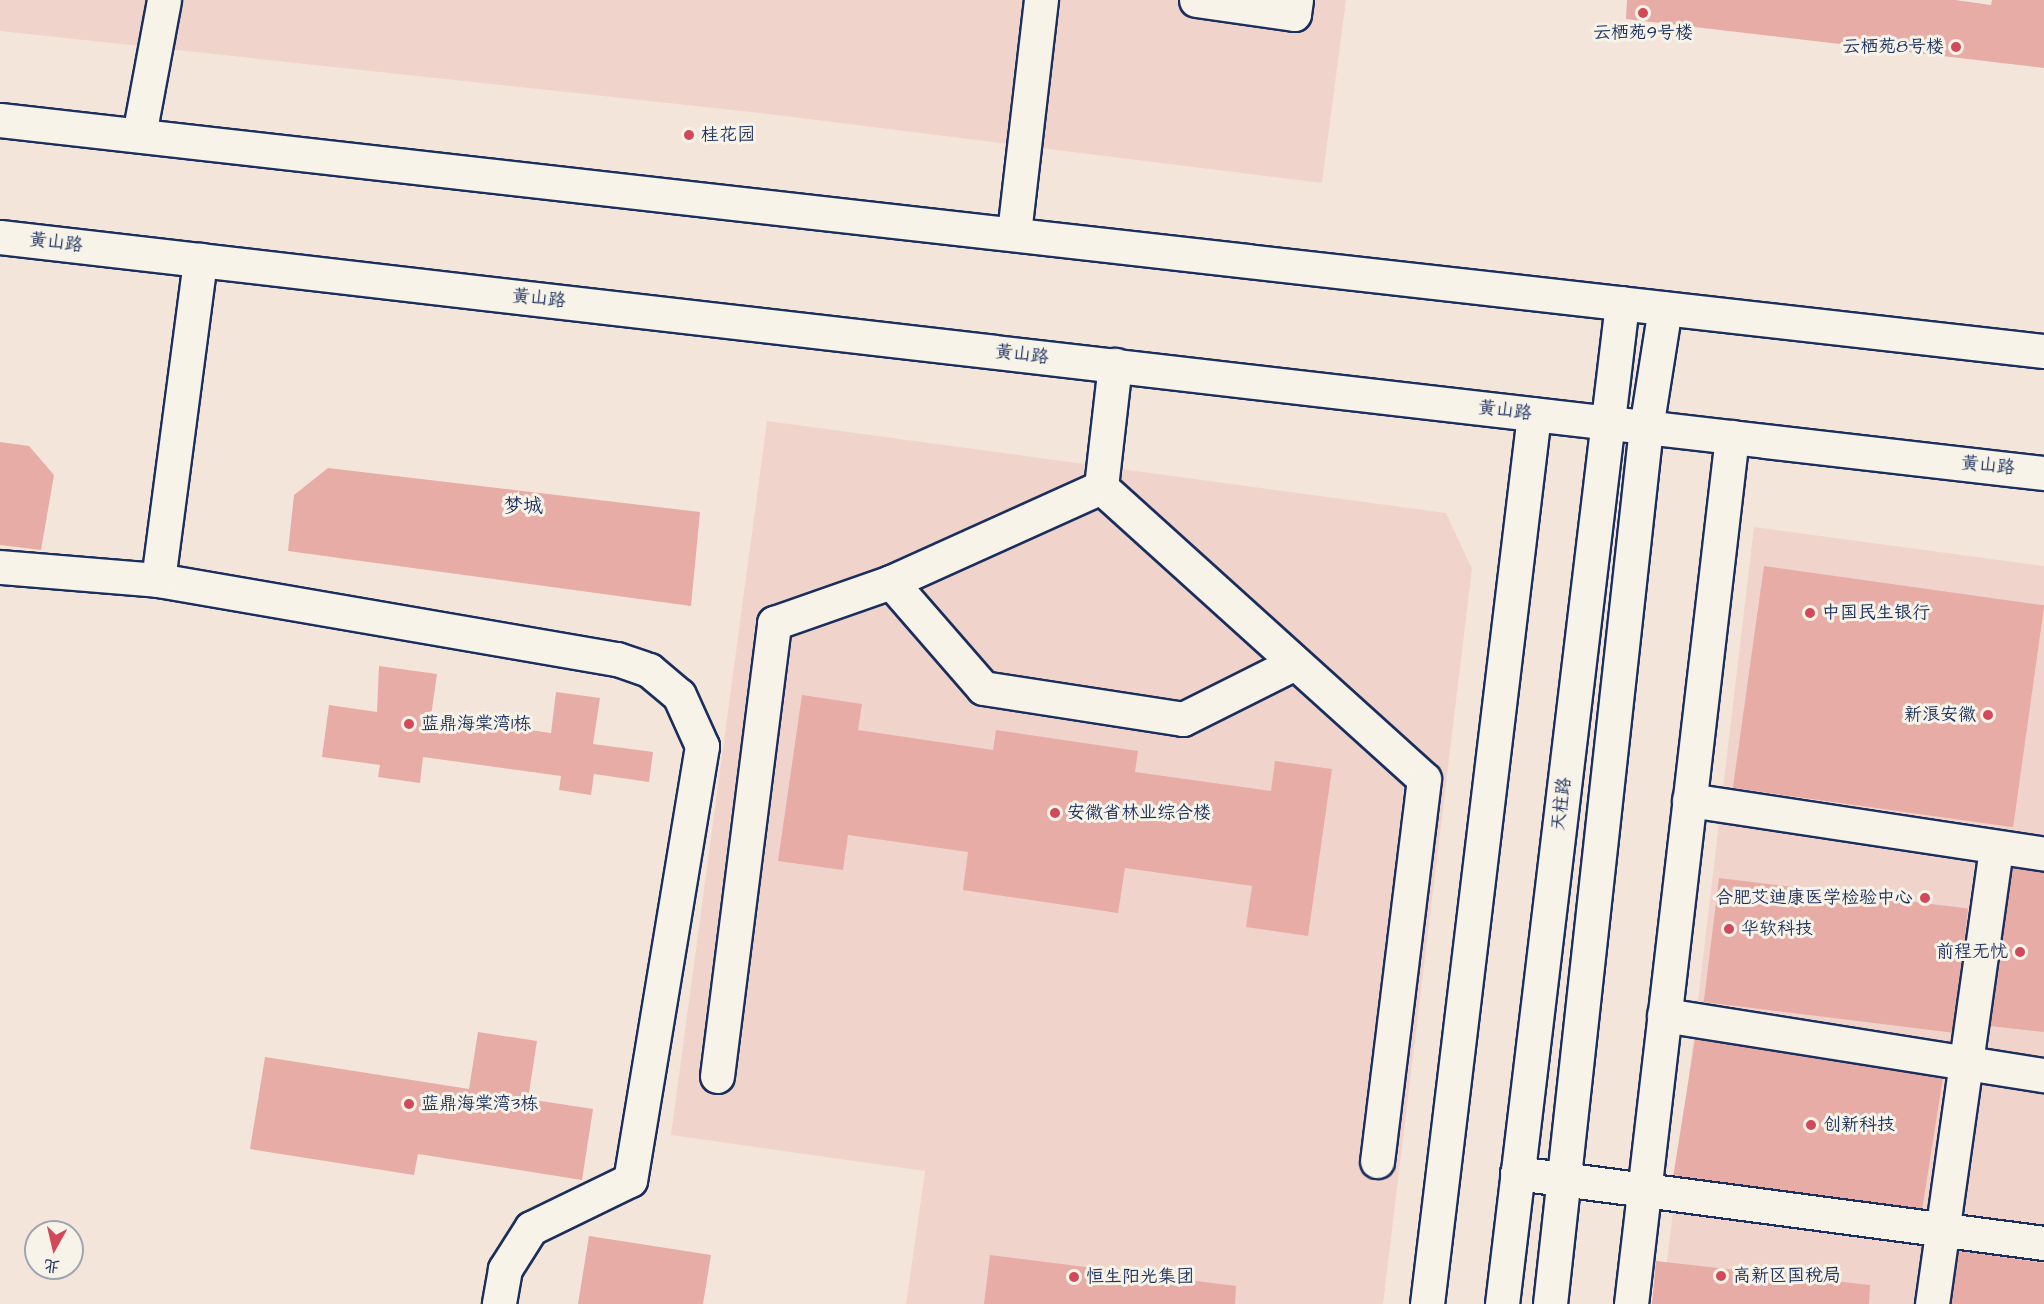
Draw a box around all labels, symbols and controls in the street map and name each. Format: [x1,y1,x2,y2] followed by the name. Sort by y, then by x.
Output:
[1636,6,1650,20] marker: 云栖苑9号楼
[1593,22,1693,44] place label: 云栖苑9号楼
[1842,36,1944,58] place label: 云栖苑8号楼
[1949,40,1963,54] marker: 云栖苑8号楼
[701,124,755,146] place label: 桂花园
[682,128,696,142] marker: 桂花园
[28,229,84,257] street label: 黄山路
[511,285,567,313] street label: 黄山路
[994,341,1050,369] street label: 黄山路
[1477,397,1533,425] street label: 黄山路
[1960,452,2016,480] street label: 黄山路
[503,494,543,518] district label: 梦城
[1822,602,1930,624] place label: 中国民生银行
[1803,606,1817,620] marker: 中国民生银行
[1904,704,1976,726] place label: 新浪安徽
[1981,708,1995,722] marker: 新浪安徽
[421,713,531,735] place label: 蓝鼎海棠湾1栋
[402,717,416,731] marker: 蓝鼎海棠湾1栋
[1548,776,1576,832] street label: 天柱路
[1067,802,1211,824] place label: 安徽省林业综合楼
[1048,806,1062,820] marker: 安徽省林业综合楼
[1715,887,1913,909] place label: 合肥艾迪康医学检验中心
[1918,891,1932,905] marker: 合肥艾迪康医学检验中心
[1741,918,1813,940] place label: 华软科技
[1722,922,1736,936] marker: 华软科技
[1936,941,2008,963] place label: 前程无忧
[2013,945,2027,959] marker: 前程无忧
[421,1093,538,1115] place label: 蓝鼎海棠湾3栋
[402,1097,416,1111] marker: 蓝鼎海棠湾3栋
[1823,1114,1895,1136] place label: 创新科技
[1804,1118,1818,1132] marker: 创新科技
[24,1220,84,1280] north arrow
[42,1254,61,1278] text: 北
[1733,1265,1841,1287] place label: 高新区国税局
[1086,1266,1194,1288] place label: 恒生阳光集团
[1714,1269,1728,1283] marker: 高新区国税局
[1067,1270,1081,1284] marker: 恒生阳光集团

